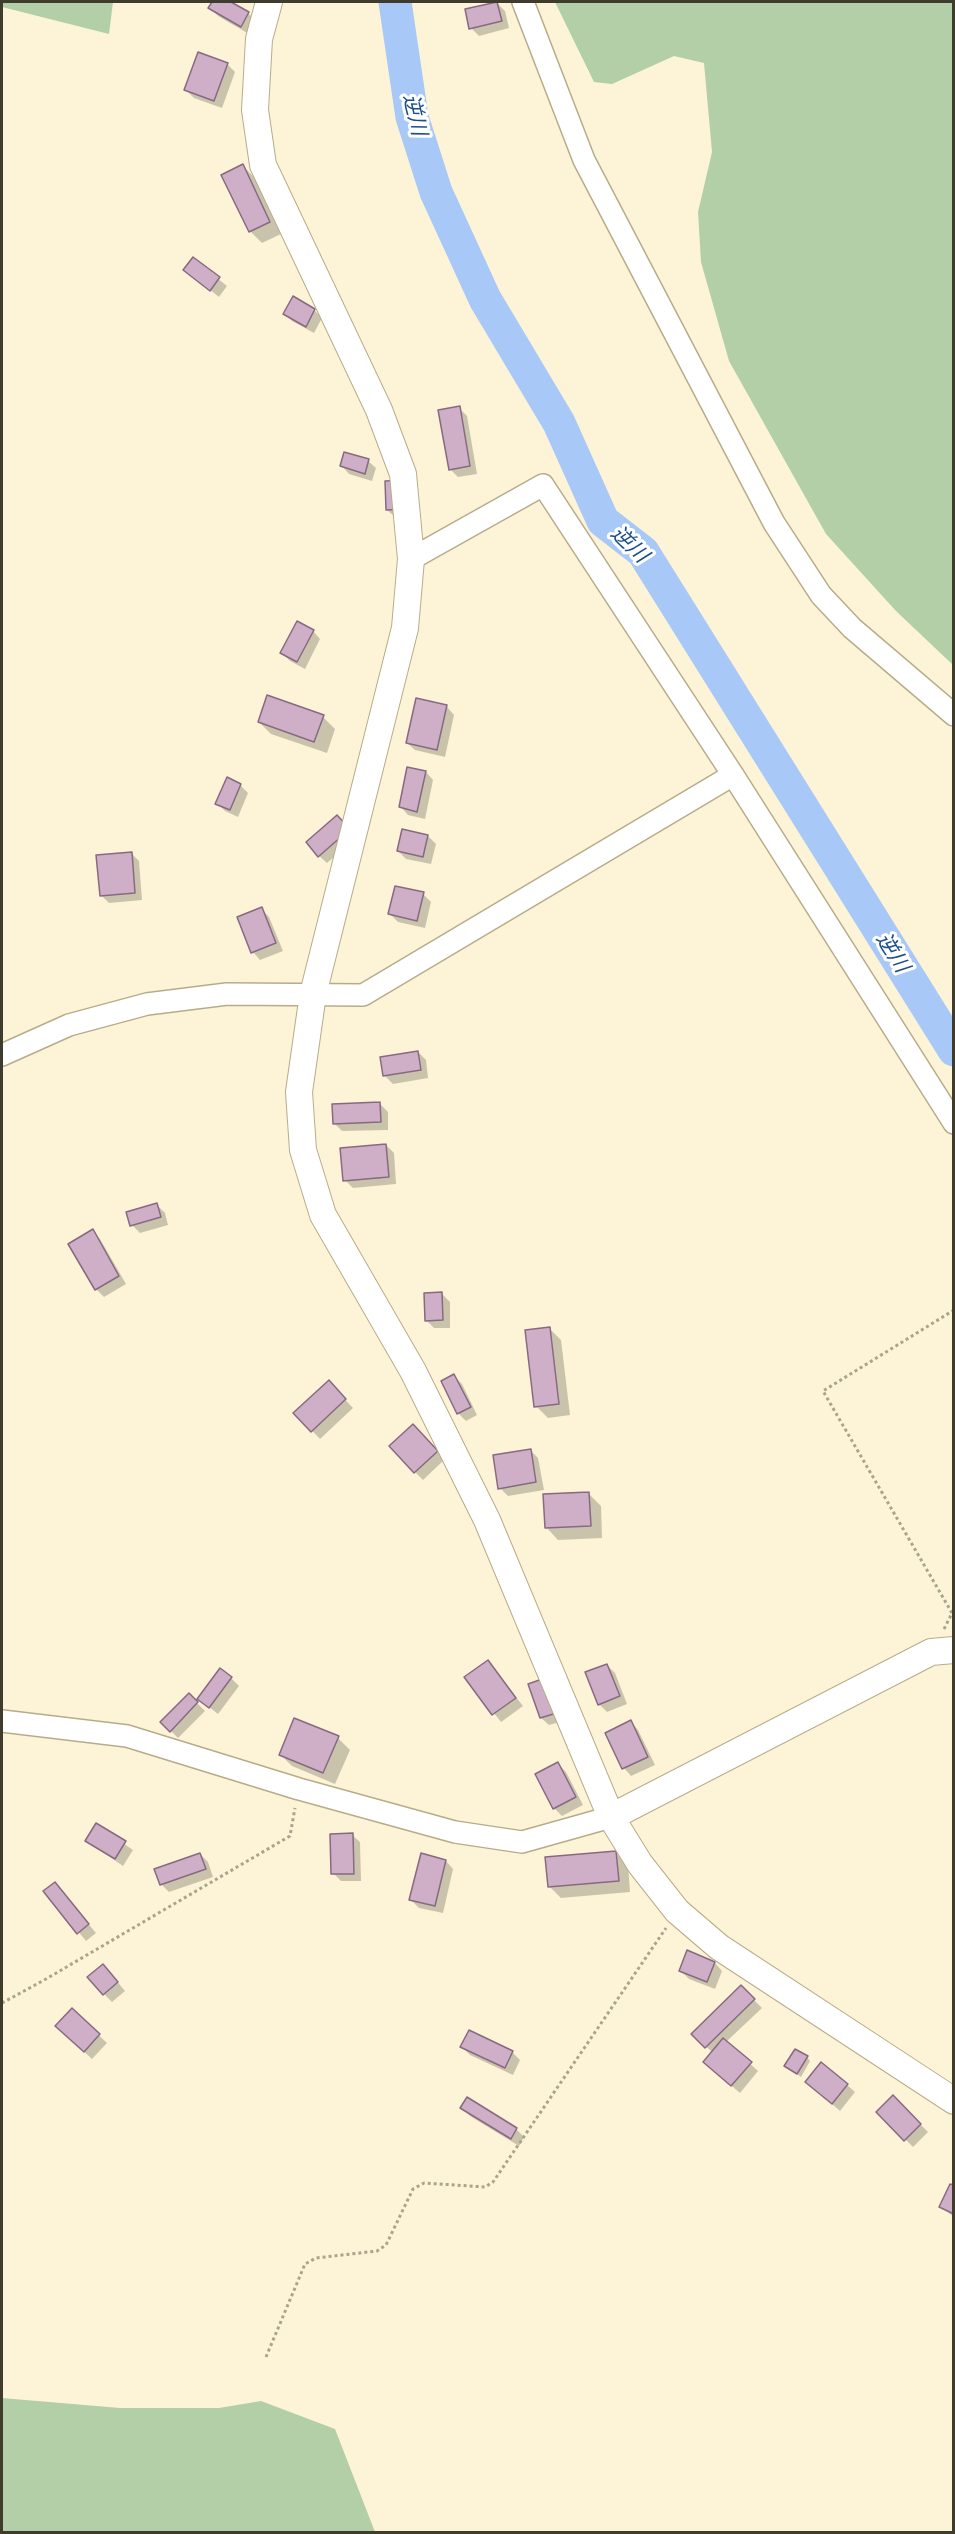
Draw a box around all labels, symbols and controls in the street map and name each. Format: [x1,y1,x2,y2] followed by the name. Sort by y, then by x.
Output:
[397,92,431,138] water label: 逆川
[605,521,653,569] water label: 逆川
[870,929,914,977] water label: 逆川

